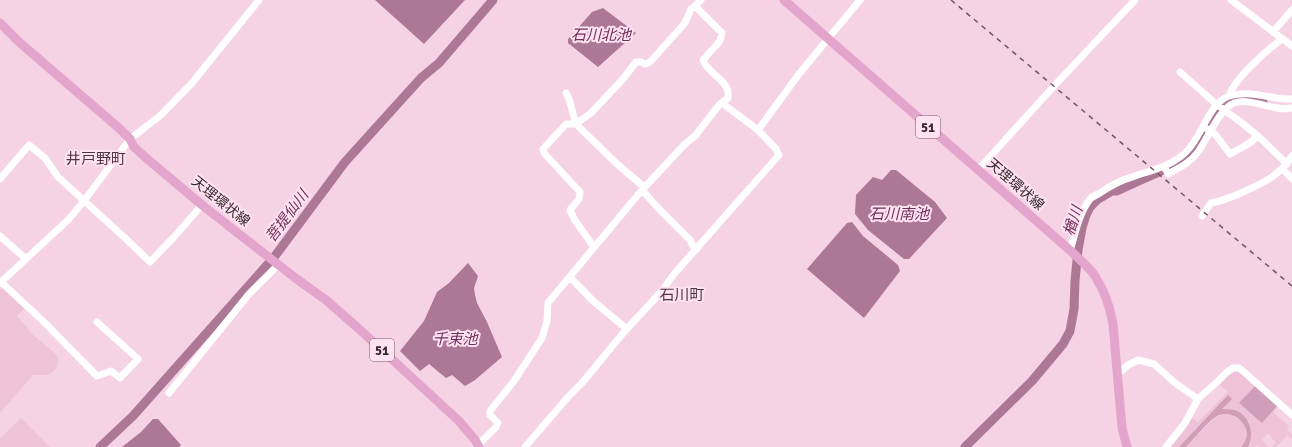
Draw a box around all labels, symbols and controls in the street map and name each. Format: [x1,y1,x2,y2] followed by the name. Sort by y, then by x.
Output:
[571,26,633,44] water label: 石川北池
[916,116,940,138] road number: 51
[66,150,126,168] district label: 井戸野町
[984,155,1048,214] street label: 天理環状線
[188,173,253,230] street label: 天理環状線
[262,185,313,245] water label: 菩提仙川
[1060,202,1087,238] water label: 楢川
[869,205,931,223] water label: 石川南池
[659,286,705,304] district label: 石川町
[432,330,479,348] water label: 千束池
[370,339,394,361] road number: 51

